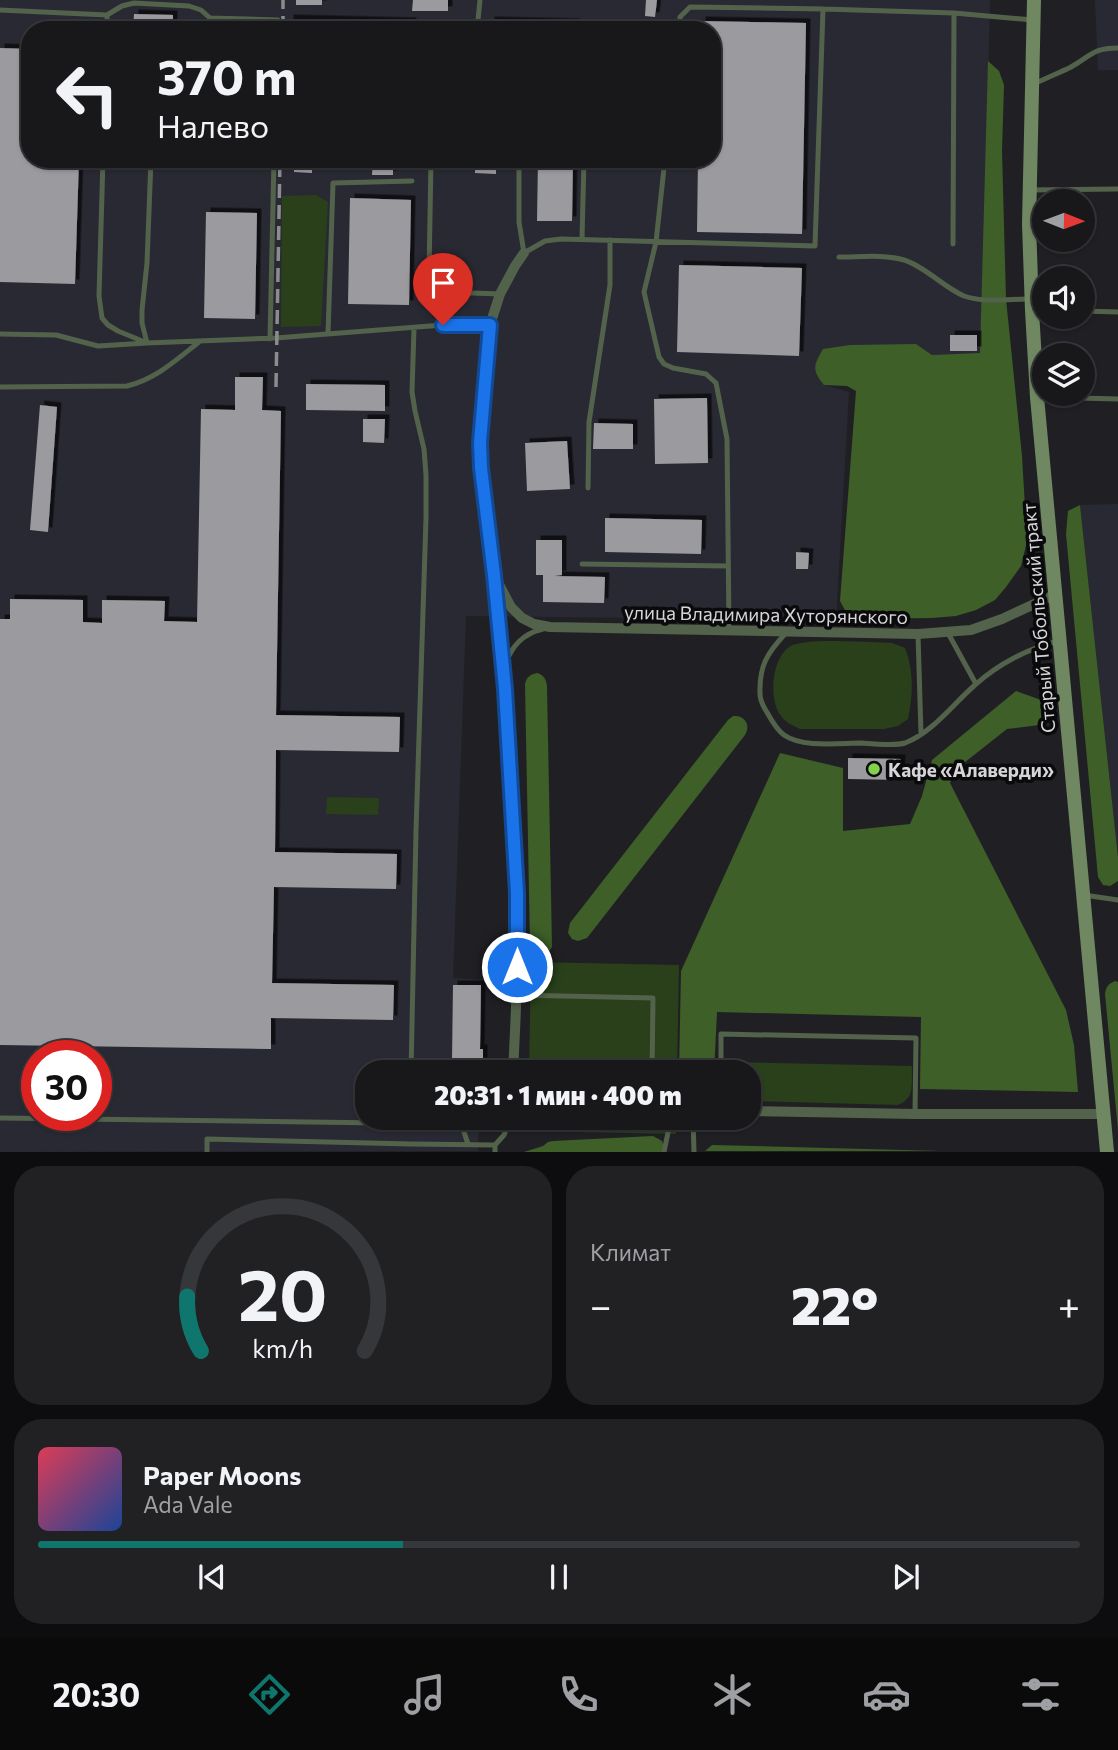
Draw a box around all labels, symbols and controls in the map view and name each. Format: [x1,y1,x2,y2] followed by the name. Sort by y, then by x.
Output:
[157,45,296,105] text: 370 m
[42,49,133,140] icon: left
[157,105,269,145] text: Налево
[1032,189,1096,252] north arrow
[1032,189,1095,406] map controls
[413,253,473,325] pin
[424,264,462,302] icon: arrive
[1032,266,1095,329] button: sound
[1032,343,1095,406] button: layers
[1016,502,1060,734] street label: Старый Тобольский тракт
[624,600,908,628] street label: улица Владимира Хуторянского
[888,758,1054,781] place label: Кафе «Алаверди»
[866,761,882,777] marker: Кафе «Алаверди»
[480,930,554,1004] position arrow
[21,1040,112,1131] speed limit sign: 30
[434,1079,682,1110] text: 20:31 · 1 мин · 400 m
[590,1238,671,1266] text: Климат
[238,1248,328,1337] text: 20
[791,1272,878,1336] text: 22°
[590,1281,612,1328] text: −
[1058,1281,1080,1328] text: +
[253,1333,313,1363] text: km/h
[143,1459,301,1490] text: Paper Moons
[143,1490,233,1518] text: Ada Vale
[193,1558,231,1596] icon: previous
[540,1558,578,1596] icon: pause
[887,1558,925,1596] icon: next
[245,1670,294,1719] icon: directions
[400,1670,449,1719] icon: music
[554,1670,603,1719] icon: phone
[708,1670,757,1719] icon: climate
[862,1670,911,1719] icon: car
[1016,1670,1065,1719] icon: filters
[53,1674,140,1714] text: 20:30

